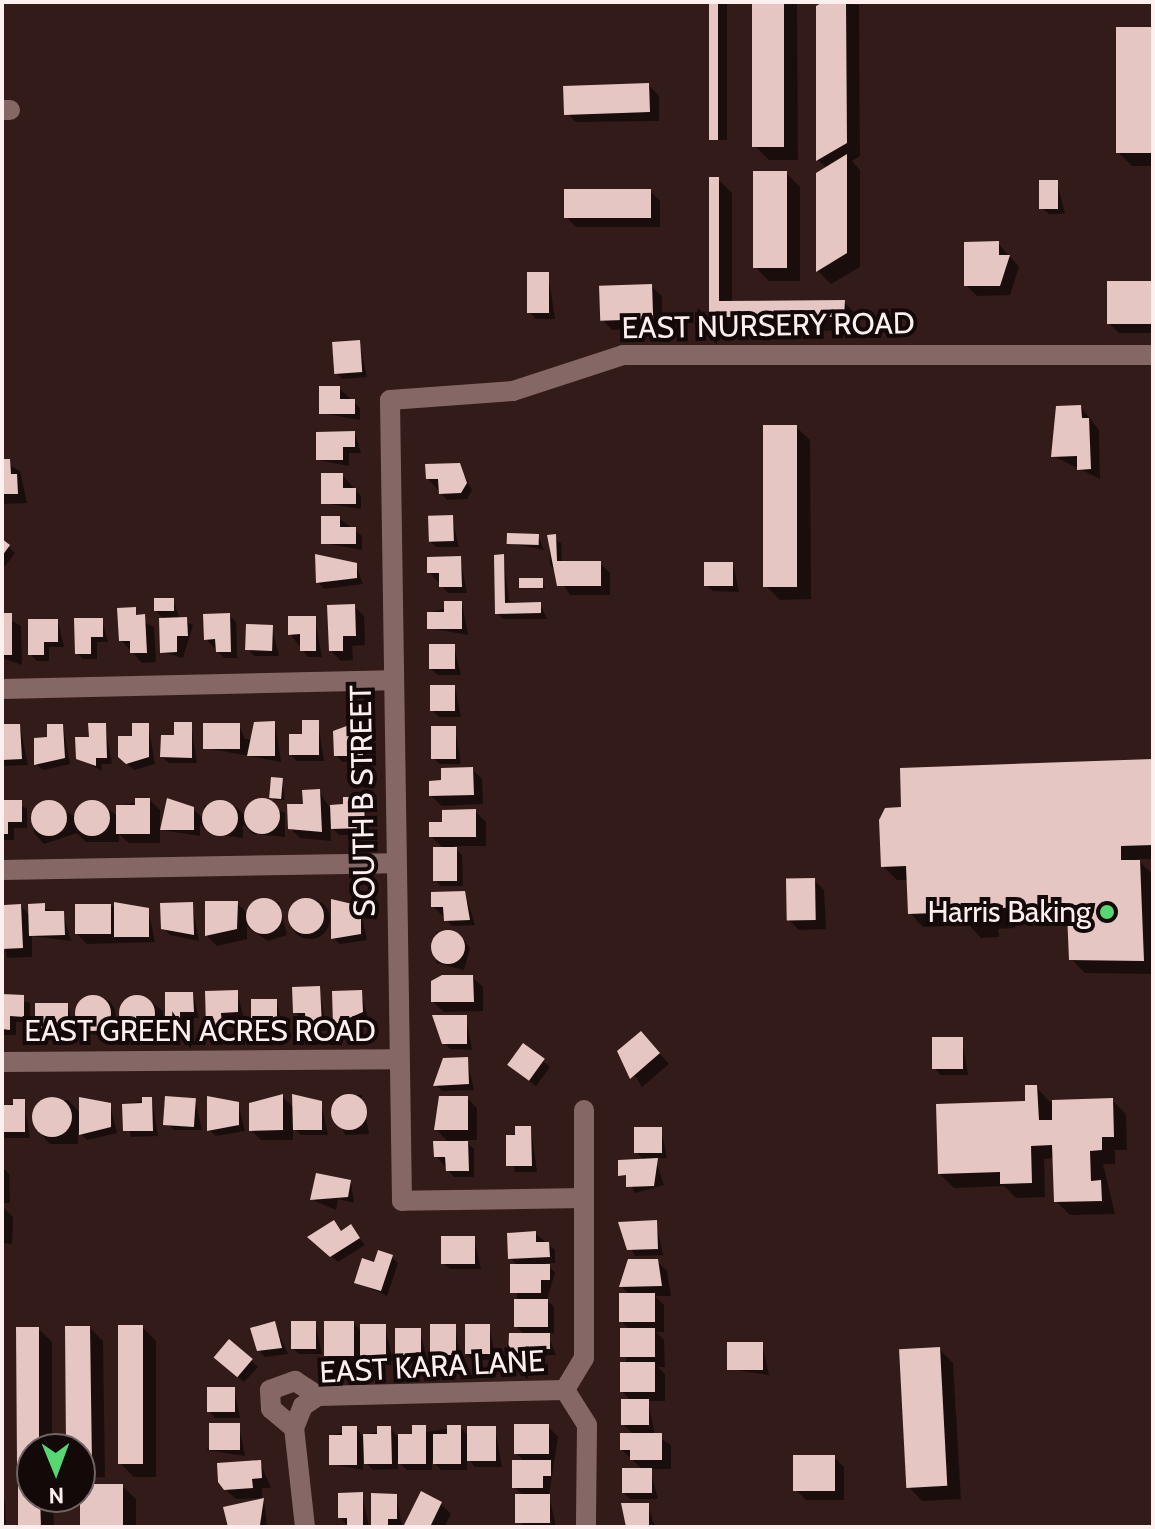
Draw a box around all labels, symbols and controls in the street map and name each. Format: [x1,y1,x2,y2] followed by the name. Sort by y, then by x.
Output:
[621,305,915,347] street label: EAST NURSERY ROAD
[343,685,383,917] street label: SOUTH B STREET
[927,894,1091,930] place label: Harris Baking
[1098,903,1116,921] marker: Harris Baking
[24,1013,376,1049] street label: EAST GREEN ACRES ROAD
[319,1343,545,1391] street label: EAST KARA LANE
[16,1433,96,1513] north arrow
[48,1482,64,1509] text: N

